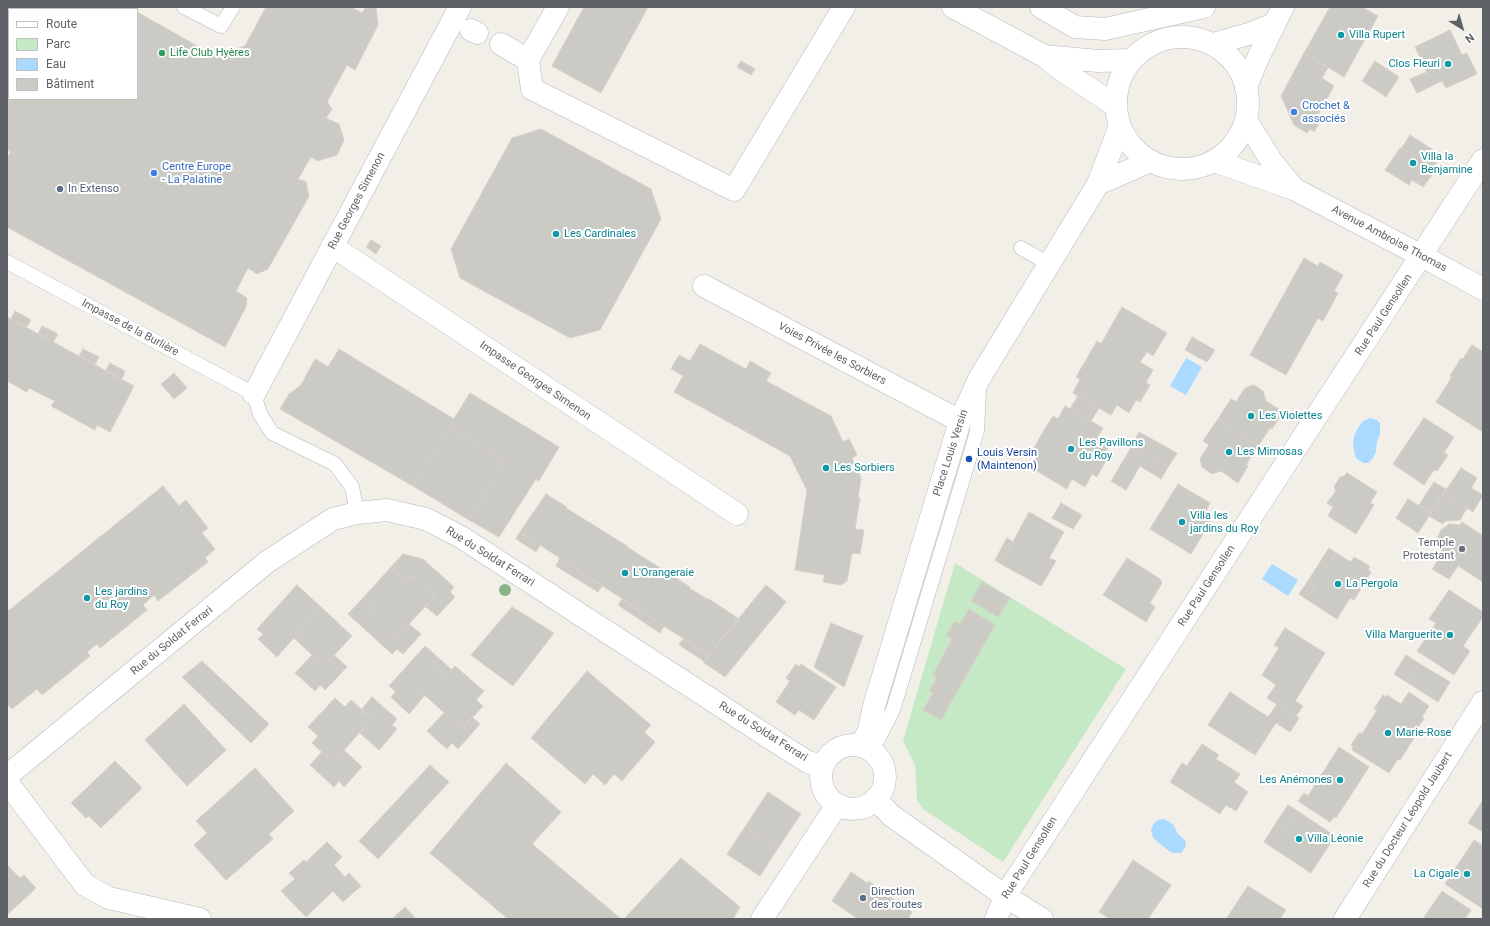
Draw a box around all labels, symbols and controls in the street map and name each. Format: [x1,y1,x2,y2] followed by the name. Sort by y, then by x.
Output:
[8,8,138,100] legend
[1442,8,1482,48] north arrow
[46,17,77,31] text: Route
[1349,28,1405,42] place label: Villa Rupert
[1336,30,1346,40] marker: Villa Rupert
[1463,30,1477,46] text: N
[46,37,70,51] text: Parc
[170,46,250,60] place label: Life Club Hyères
[157,48,167,58] marker: Life Club Hyères
[46,57,66,71] text: Eau
[1388,57,1440,71] place label: Clos Fleuri
[1443,59,1453,69] marker: Clos Fleuri
[46,77,94,91] text: Bâtiment
[1302,99,1350,125] place label: Crochet & associés
[1289,107,1299,117] marker: Crochet & associés
[326,150,388,252] street label: Rue Georges Simenon
[1421,150,1473,176] place label: Villa la Benjamine
[1408,158,1418,168] marker: Villa la Benjamine
[162,160,231,186] place label: Centre Europe - La Palatine
[149,168,159,178] marker: Centre Europe - La Palatine
[68,182,119,196] place label: In Extenso
[55,184,65,194] marker: In Extenso
[1329,203,1449,275] street label: Avenue Ambroise Thomas
[564,227,636,241] place label: Les Cardinales
[551,229,561,239] marker: Les Cardinales
[1353,272,1415,358] street label: Rue Paul Gensollen
[79,297,181,359] street label: Impasse de la Burlière
[776,320,888,388] street label: Voies Privée les Sorbiers
[477,339,593,423] street label: Impasse Georges Simenon
[931,408,971,498] street label: Place Louis Versin
[1259,409,1322,423] place label: Les Violettes
[1246,411,1256,421] marker: Les Violettes
[1079,436,1143,462] place label: Les Pavillons du Roy
[1066,444,1076,454] marker: Les Pavillons du Roy
[1237,445,1303,459] place label: Les Mimosas
[977,446,1037,472] place label: Louis Versin (Maintenon)
[1224,447,1234,457] marker: Les Mimosas
[964,454,974,464] marker: Louis Versin (Maintenon)
[834,461,895,475] place label: Les Sorbiers
[821,463,831,473] marker: Les Sorbiers
[1190,509,1259,535] place label: Villa les jardins du Roy
[1177,517,1187,527] marker: Villa les jardins du Roy
[443,524,537,590] street label: Rue du Soldat Ferrari
[1403,536,1454,562] place label: Temple Protestant
[1176,543,1238,629] street label: Rue Paul Gensollen
[1457,544,1467,554] marker: Temple Protestant
[633,566,694,580] place label: L'Orangeraie
[620,568,630,578] marker: L'Orangeraie
[1346,577,1398,591] place label: La Pergola
[1333,579,1343,589] marker: La Pergola
[95,585,148,611] place label: Les jardins du Roy
[82,593,92,603] marker: Les jardins du Roy
[128,604,216,678] street label: Rue du Soldat Ferrari
[1365,628,1442,642] place label: Villa Marguerite
[1445,630,1455,640] marker: Villa Marguerite
[716,699,810,765] street label: Rue du Soldat Ferrari
[1396,726,1451,740] place label: Marie-Rose
[1383,728,1393,738] marker: Marie-Rose
[1361,750,1455,890] street label: Rue du Docteur Léopold Jaubert
[1259,773,1332,787] place label: Les Anémones
[1335,775,1345,785] marker: Les Anémones
[999,814,1061,902] street label: Rue Paul Gensollen
[1307,832,1363,846] place label: Villa Léonie
[1294,834,1304,844] marker: Villa Léonie
[1414,867,1459,881] place label: La Cigale
[1462,869,1472,879] marker: La Cigale
[871,885,923,911] place label: Direction des routes
[858,893,868,903] marker: Direction des routes

